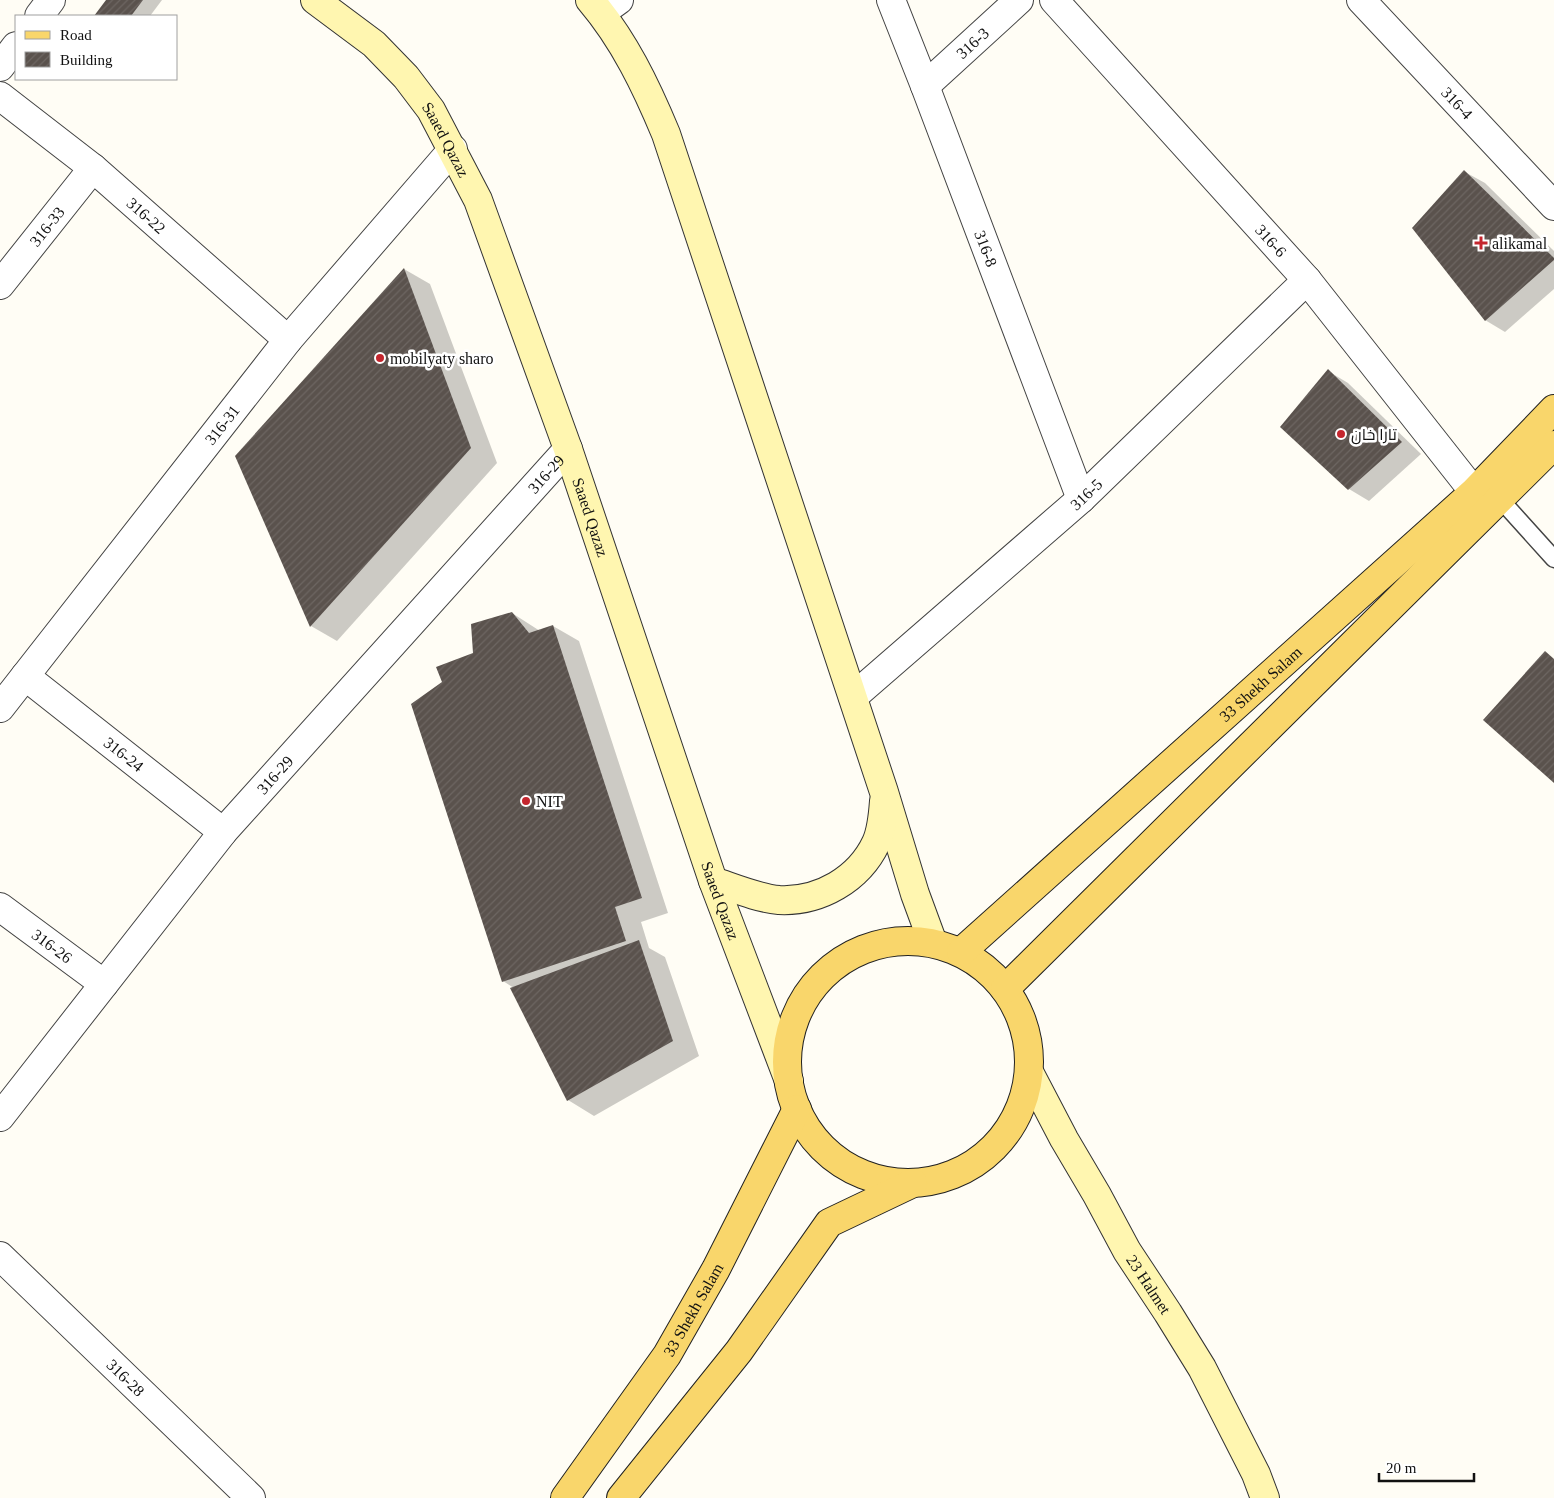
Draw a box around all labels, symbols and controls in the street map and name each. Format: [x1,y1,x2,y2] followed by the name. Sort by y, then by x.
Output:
[15,15,178,80] legend
[953,24,992,62] street label: 316-3
[60,27,92,43] text: Road
[60,52,113,68] text: Building
[1438,83,1476,122] street label: 316-4
[419,98,473,180] street label: Saaed Qazaz
[124,194,169,237] street label: 316-22
[26,203,67,249] street label: 316-33
[1252,221,1290,260] street label: 316-6
[972,228,1001,269] street label: 316-8
[1492,235,1548,252] place label: alikamal
[1474,236,1488,250] marker: alikamal
[390,350,494,368] place label: mobilyaty sharo
[374,352,386,364] marker: mobilyaty sharo
[201,401,243,448] street label: 316-31
[1351,426,1397,445] place label: تارا خان
[1335,428,1347,440] marker: تارا خان
[524,451,567,496] street label: 316-29
[570,475,612,559] street label: Saaed Qazaz
[1067,475,1105,513] street label: 316-5
[1216,642,1305,725] street label: 33 Shekh Salam
[101,733,147,775] street label: 316-24
[253,752,296,797] street label: 316-29
[536,793,563,810] place label: NIT
[520,795,532,807] marker: NIT
[699,859,743,942] street label: Saaed Qazaz
[29,925,76,966] street label: 316-26
[1123,1252,1175,1317] street label: 23 Halmet
[660,1260,726,1359] street label: 33 Shekh Salam
[104,1356,148,1399] street label: 316-28
[1379,1450,1474,1482] scale bar
[1386,1460,1417,1476] text: 20 m

